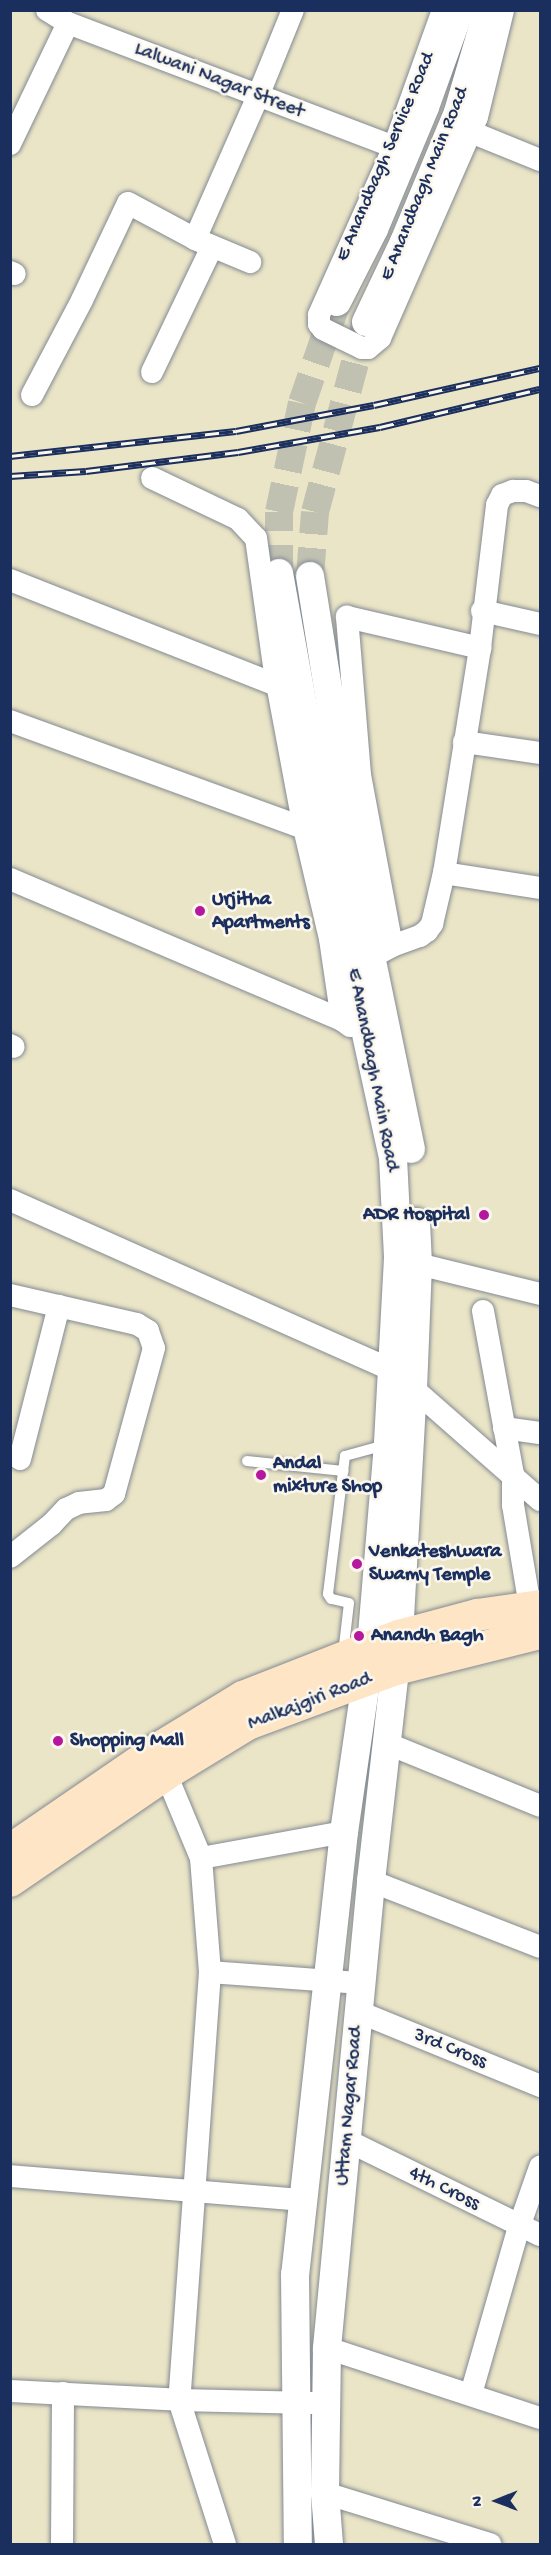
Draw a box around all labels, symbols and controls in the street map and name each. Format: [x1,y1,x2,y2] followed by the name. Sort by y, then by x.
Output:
[131,38,307,124] street label: Lalwani Nagar Street
[331,49,441,265] street label: E Anandbagh Service Road
[375,84,475,284] street label: E Anandbagh Main Road
[212,888,310,935] place label: Urjitha Apartments
[193,904,207,918] marker: Urjitha Apartments
[341,966,403,1174] street label: E Anandbagh Main Road
[363,1203,470,1227] place label: ADR Hospital
[475,1206,493,1224] marker: ADR Hospital
[273,1452,382,1499] place label: Andal mixture Shop
[254,1468,268,1482] marker: Andal mixture Shop
[369,1540,501,1587] place label: Venkateshwara Swamy Temple
[350,1557,364,1571] marker: Venkateshwara Swamy Temple
[371,1624,484,1648] place label: Anandh Bagh
[352,1629,366,1643] marker: Anandh Bagh
[245,1667,375,1737] street label: Malkajgiri Road
[70,1729,184,1753] place label: Shopping Mall
[51,1734,65,1748] marker: Shopping Mall
[410,2023,490,2075] street label: 3rd Cross
[331,2025,369,2187] street label: Uttam Nagar Road
[405,2162,483,2216] street label: 4th Cross
[467,2471,527,2531] north arrow
[469,2496,488,2507] text: N

